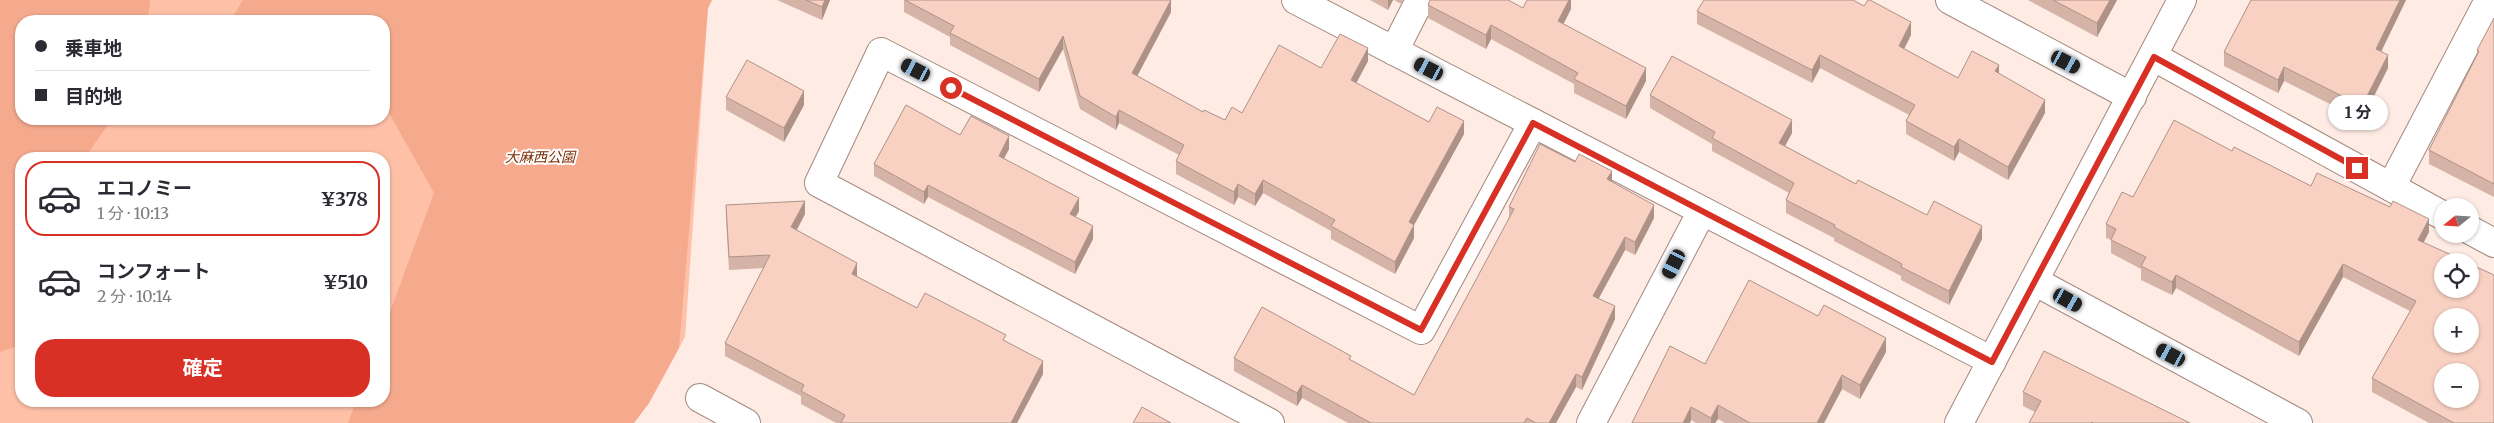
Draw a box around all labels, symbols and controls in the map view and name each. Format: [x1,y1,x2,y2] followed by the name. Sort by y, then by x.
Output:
[65,36,122,60] text: 乗車地
[2049,48,2082,76] car
[1412,56,1445,82] car
[899,57,932,83] car
[940,77,962,99] route start
[65,84,122,108] text: 目的地
[2327,96,2387,130] callout: 1 分
[2344,102,2372,122] text: 1 分
[505,148,577,166] park label: 大麻西公園
[2346,157,2368,179] route end
[37,176,82,221] icon: car
[97,176,192,200] text: エコノミー
[321,187,368,211] text: ¥378
[2434,198,2479,242] north arrow
[2434,198,2479,408] map controls
[97,203,169,223] text: 1 分 · 10:13
[1660,247,1687,281] car
[2434,253,2479,298] button: locate
[37,259,82,304] icon: car
[97,259,210,283] text: コンフォート
[323,270,368,294] text: ¥510
[97,286,172,306] text: 2 分 · 10:14
[2051,286,2084,314] car
[2434,308,2479,353] button: +
[35,339,370,397] button: 確定
[2154,341,2187,369] car
[2434,363,2479,408] button: −

